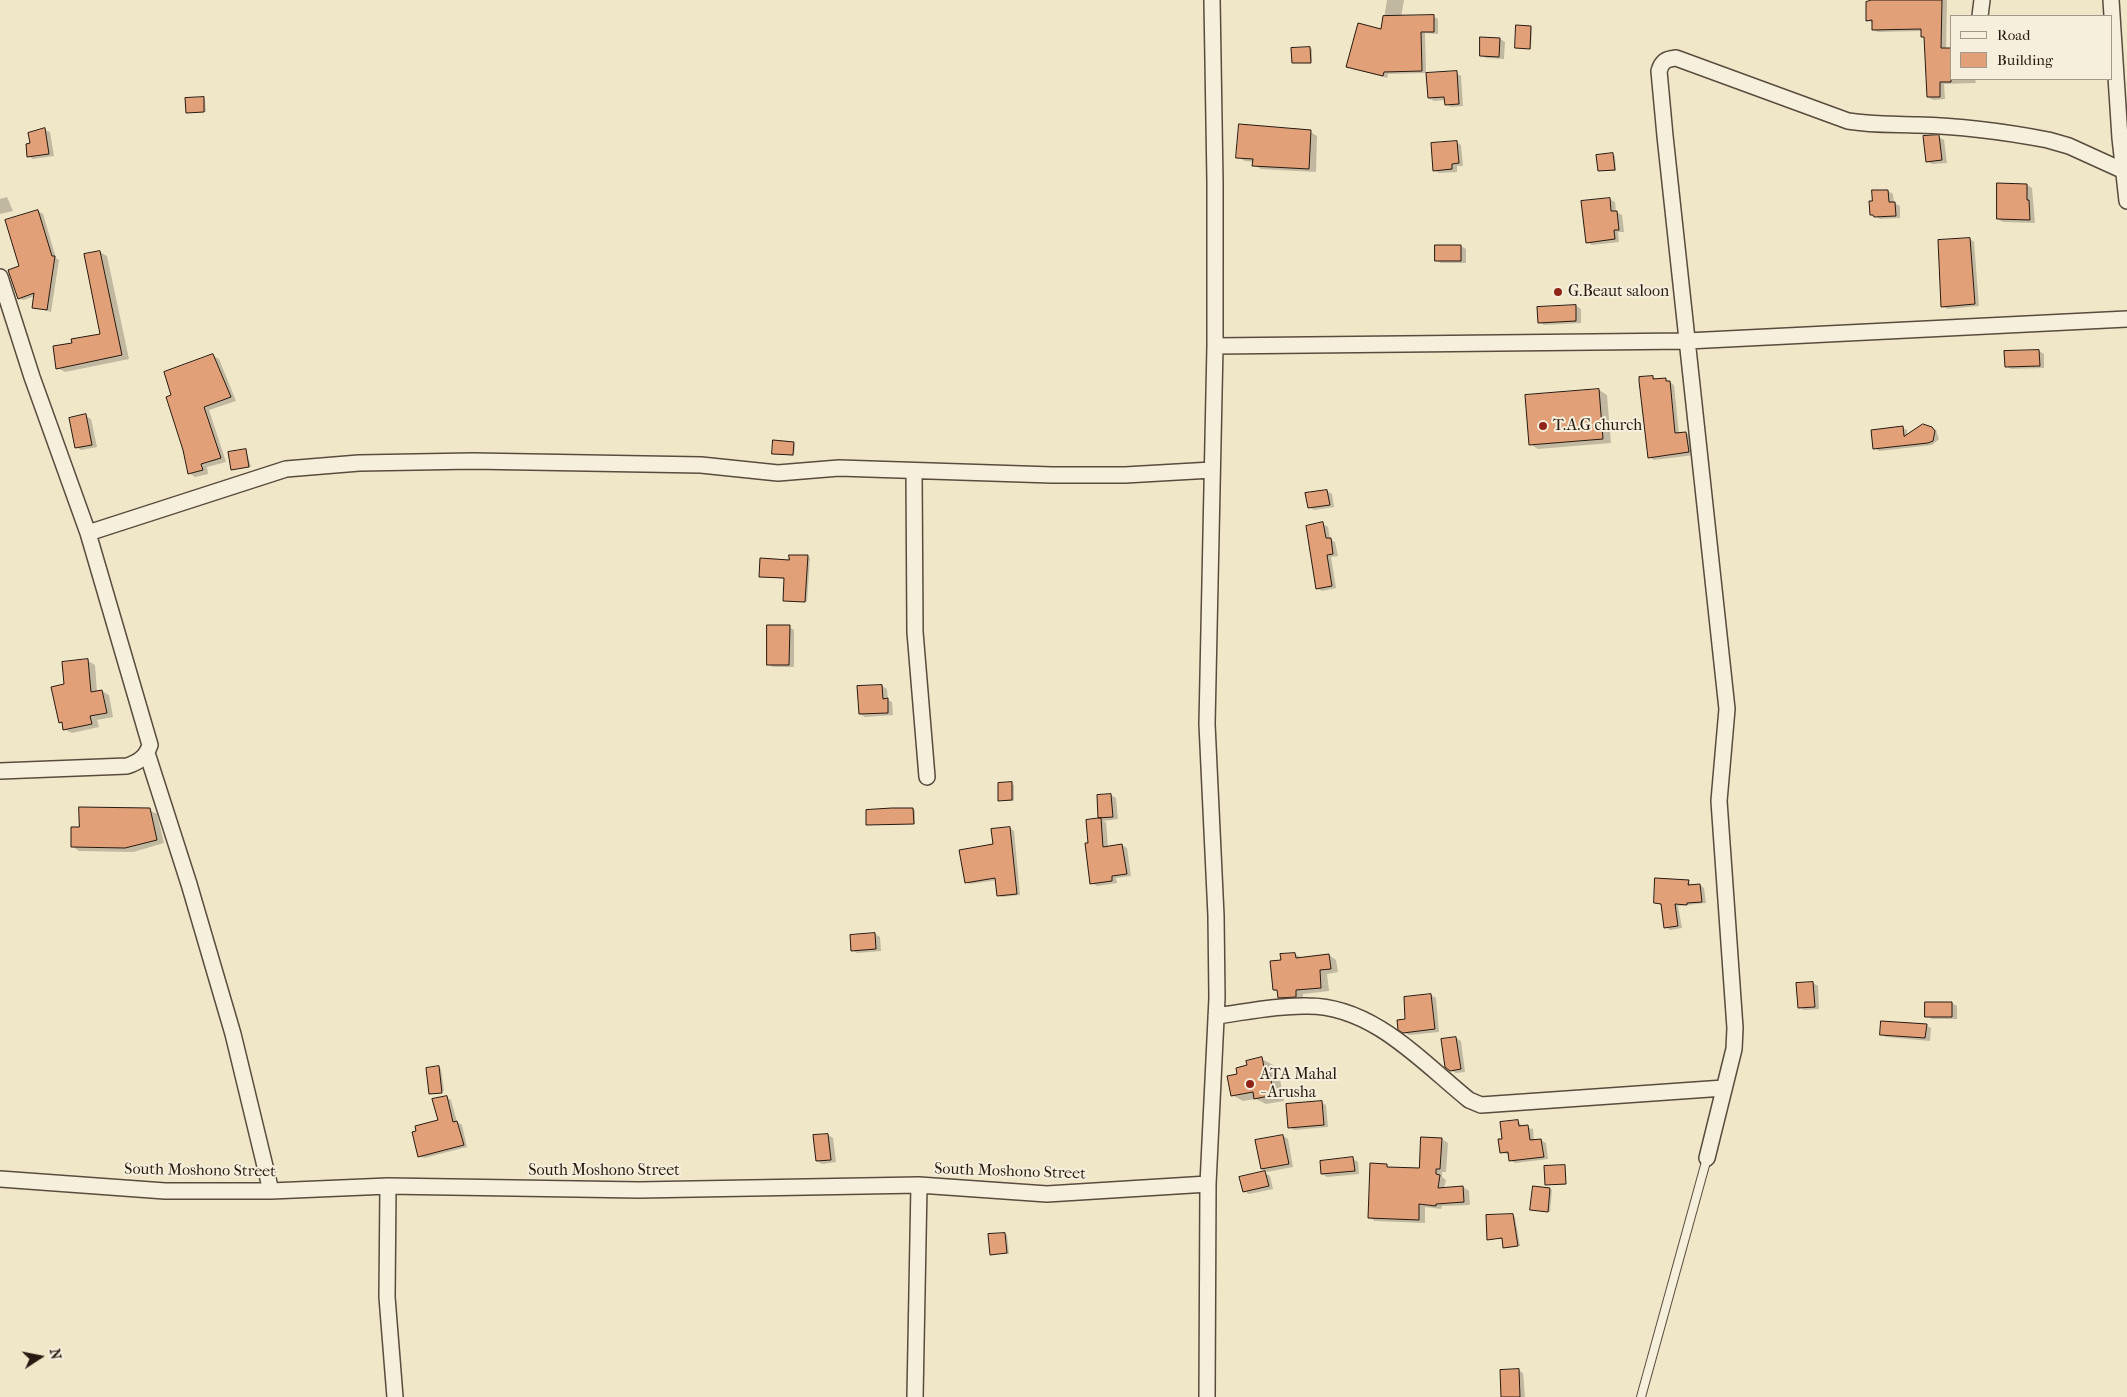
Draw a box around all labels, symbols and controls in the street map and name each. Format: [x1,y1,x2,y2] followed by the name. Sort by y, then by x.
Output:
[1950,15,2112,80] legend
[1997,26,2030,44] text: Road
[1997,51,2053,69] text: Building
[1568,282,1669,302] place label: G.Beaut saloon
[1552,286,1564,298] marker: G.Beaut saloon
[1553,416,1642,436] place label: T.A.G church
[1537,420,1549,432] marker: T.A.G church
[1260,1065,1337,1103] place label: ATA Mahal - Arusha
[1244,1078,1256,1090] marker: ATA Mahal - Arusha
[124,1160,276,1182] street label: South Moshono Street
[934,1160,1086,1184] street label: South Moshono Street
[528,1161,680,1181] street label: South Moshono Street
[15,1332,65,1382] north arrow
[46,1347,65,1361] text: N

